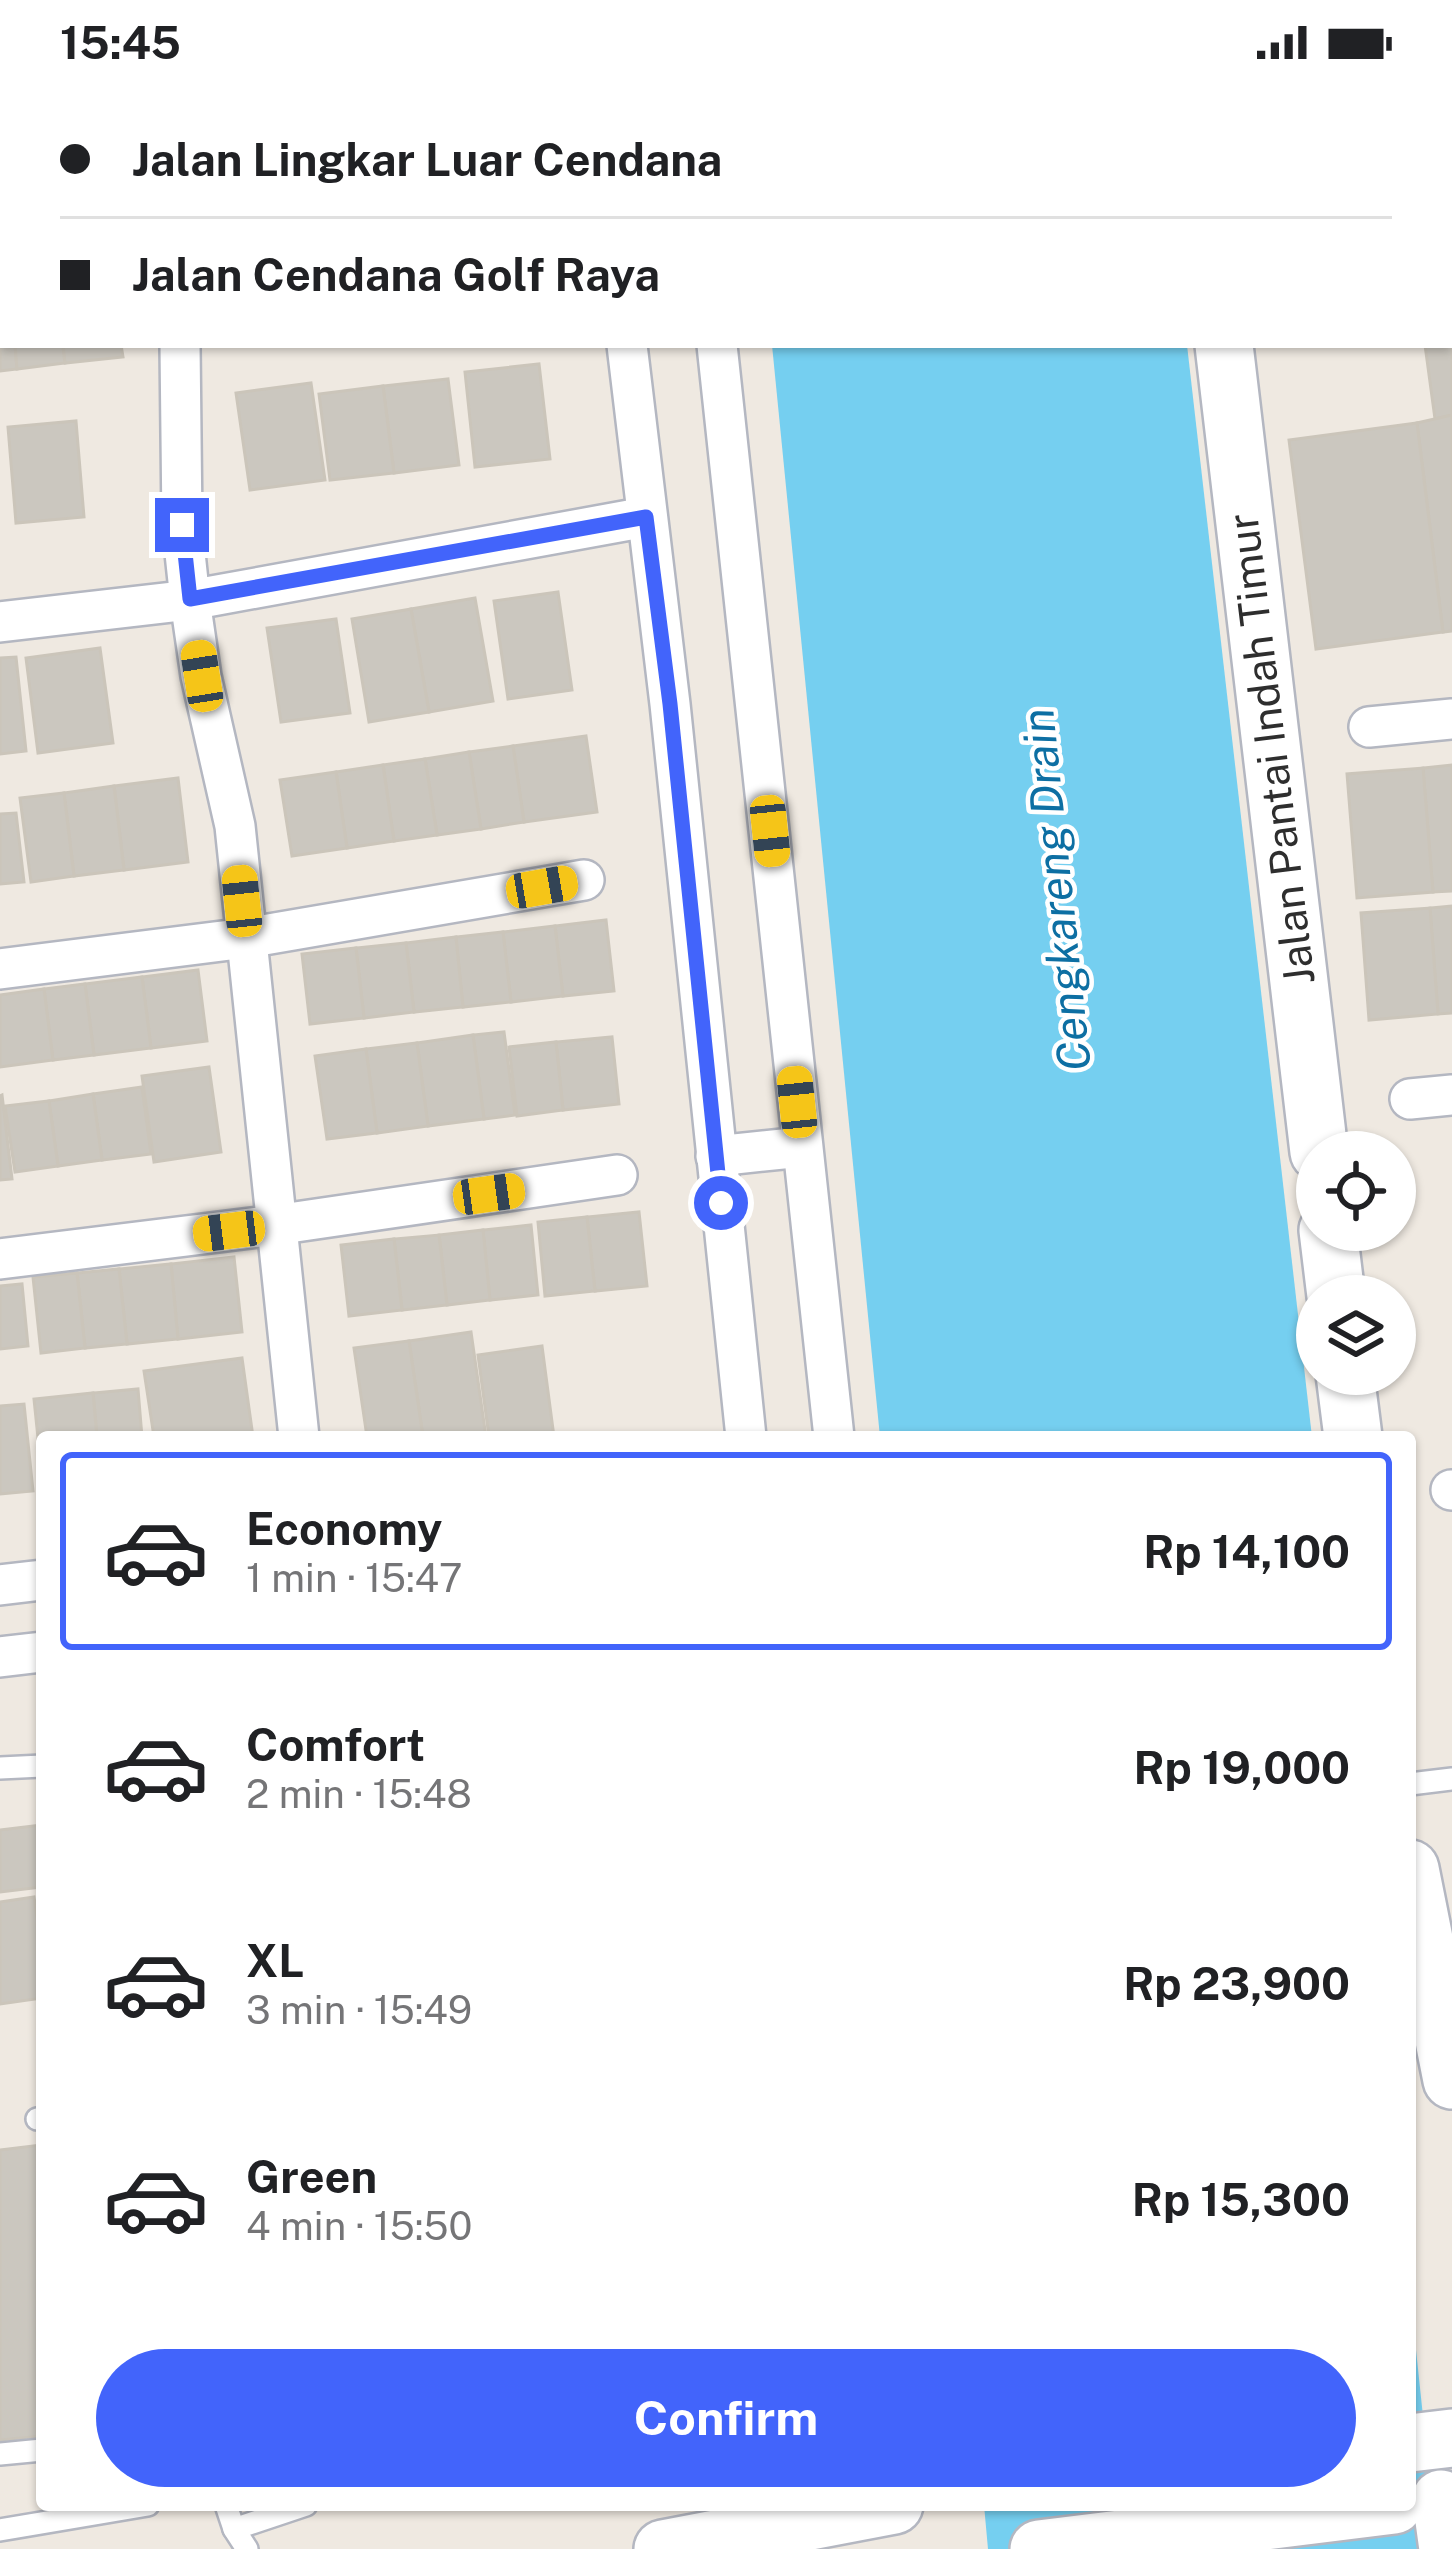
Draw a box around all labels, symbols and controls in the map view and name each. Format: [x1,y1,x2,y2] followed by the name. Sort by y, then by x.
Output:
[60,16,181,69] text: 15:45
[132,133,722,186] text: Jalan Lingkar Luar Cendana
[132,248,660,301] text: Jalan Cendana Golf Raya
[155,498,209,552] route end
[1217,511,1324,988] street label: Jalan Pantai Indah Timur
[179,638,225,714] car
[1010,706,1101,1074] water label: Cengkareng Drain
[748,793,792,869] car
[220,863,264,939] car
[503,863,581,911] car
[775,1064,819,1140] car
[1296,1131,1416,1395] map controls
[1296,1131,1416,1251] button: locate
[451,1171,527,1217] car
[694,1176,748,1230] route start
[191,1209,267,1253] car
[1296,1275,1416,1395] button: layers
[102,1497,210,1605] icon: car
[246,1502,442,1555] text: Economy
[1143,1525,1350,1578] text: Rp 14,100
[246,1555,462,1601] text: 1 min · 15:47
[102,1713,210,1821] icon: car
[246,1718,425,1771] text: Comfort
[1133,1741,1350,1794] text: Rp 19,000
[246,1771,472,1817] text: 2 min · 15:48
[102,1929,210,2037] icon: car
[246,1934,304,1987] text: XL
[1123,1957,1350,2010] text: Rp 23,900
[246,1987,472,2033] text: 3 min · 15:49
[102,2145,210,2253] icon: car
[246,2150,377,2203] text: Green
[1132,2173,1350,2226] text: Rp 15,300
[246,2203,472,2249] text: 4 min · 15:50
[96,2349,1356,2487] button: Confirm

